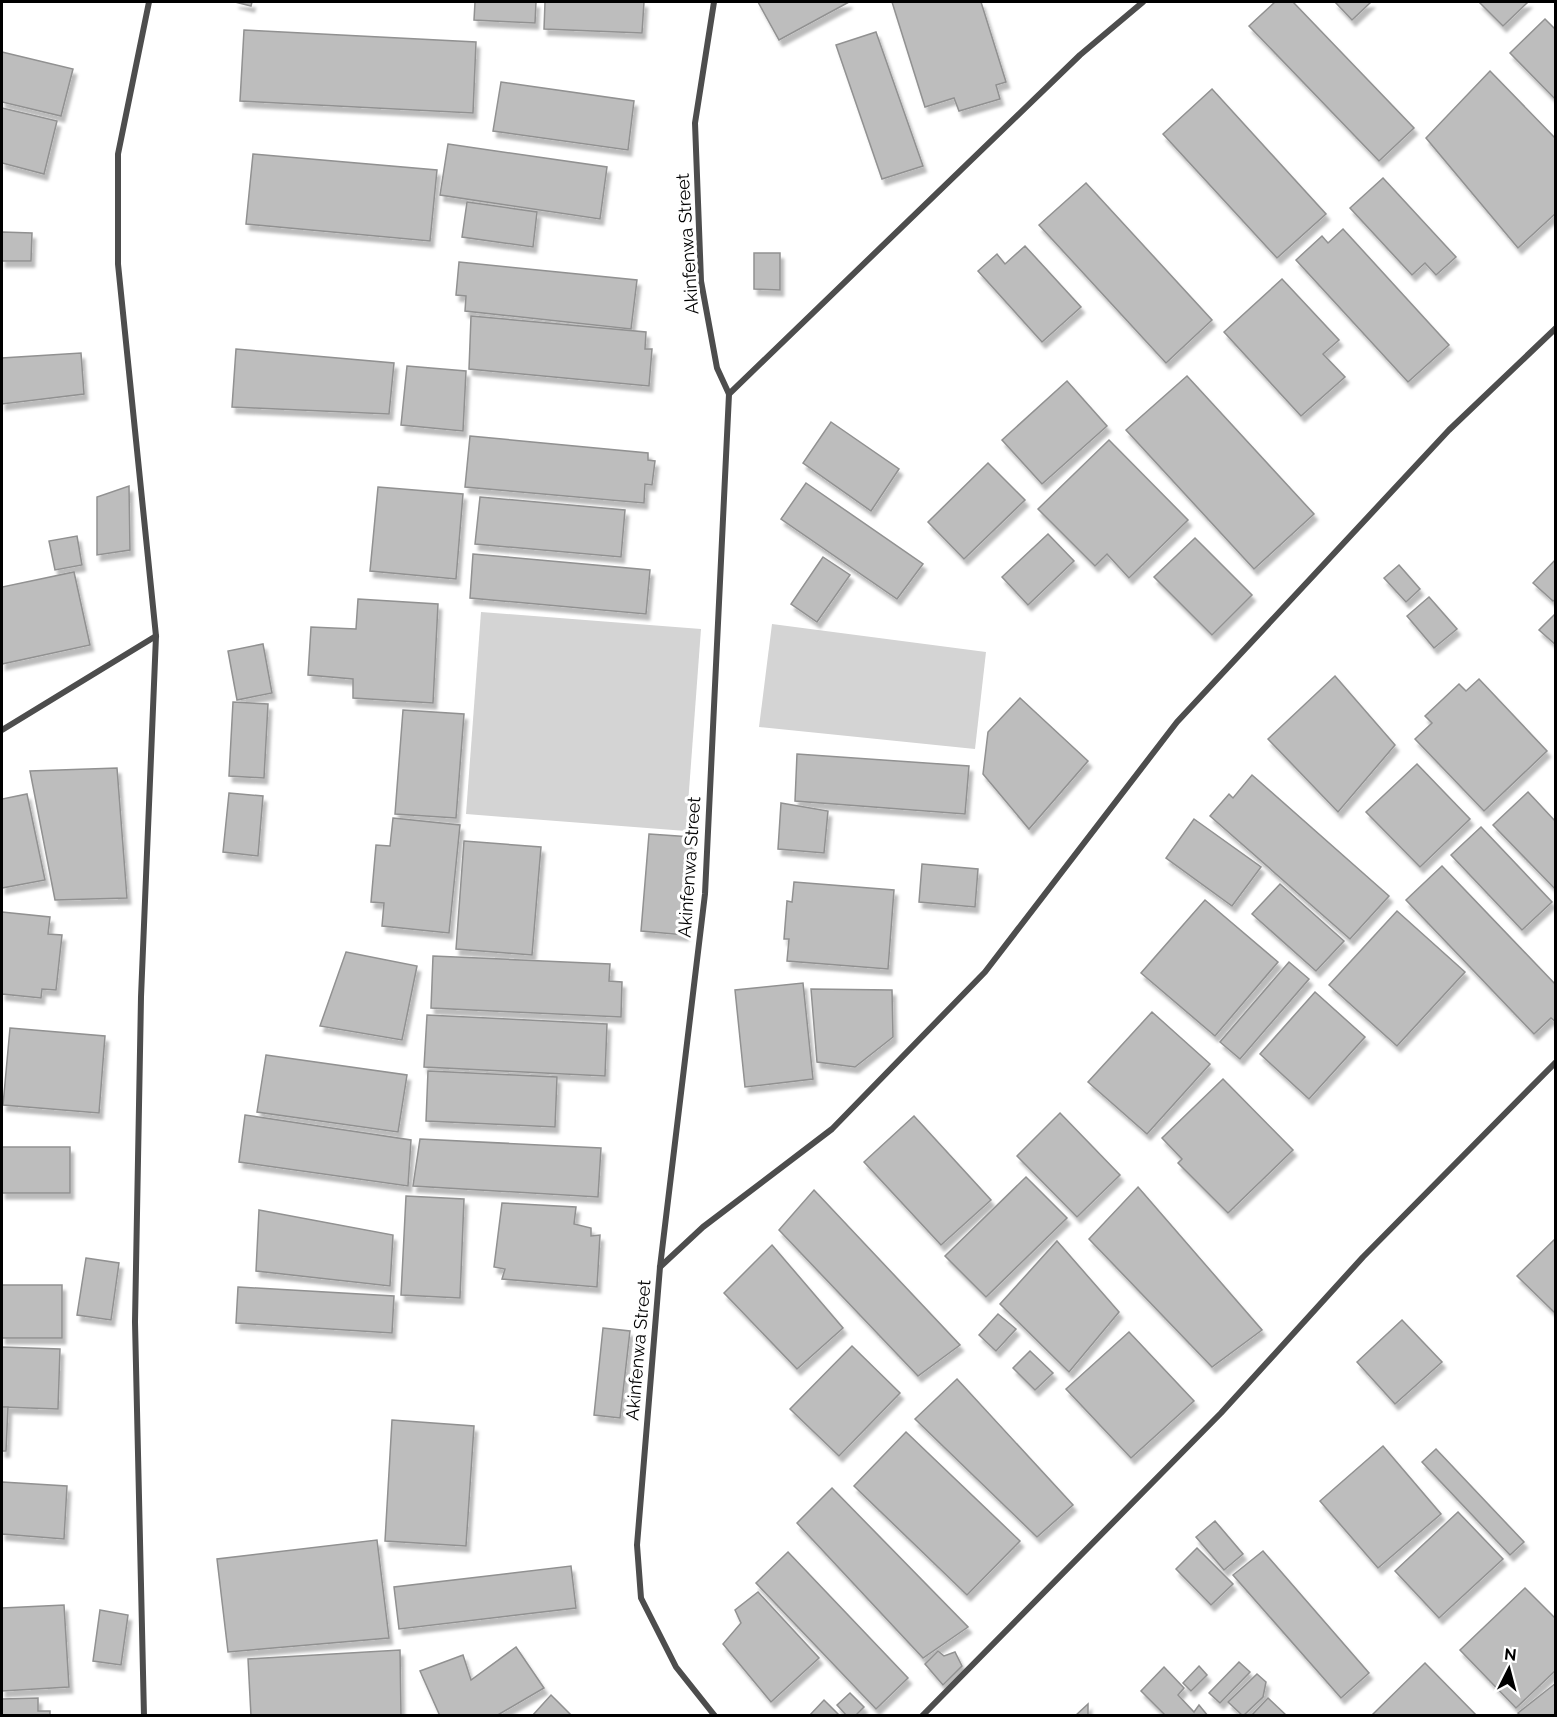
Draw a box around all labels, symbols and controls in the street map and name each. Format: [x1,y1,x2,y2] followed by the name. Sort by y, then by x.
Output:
[672,173,702,315] street label: Akinfenwa Street
[674,796,704,938] street label: Akinfenwa Street
[621,1279,655,1421] street label: Akinfenwa Street
[1479,1639,1539,1699] north arrow
[1503,1644,1518,1665] text: N

